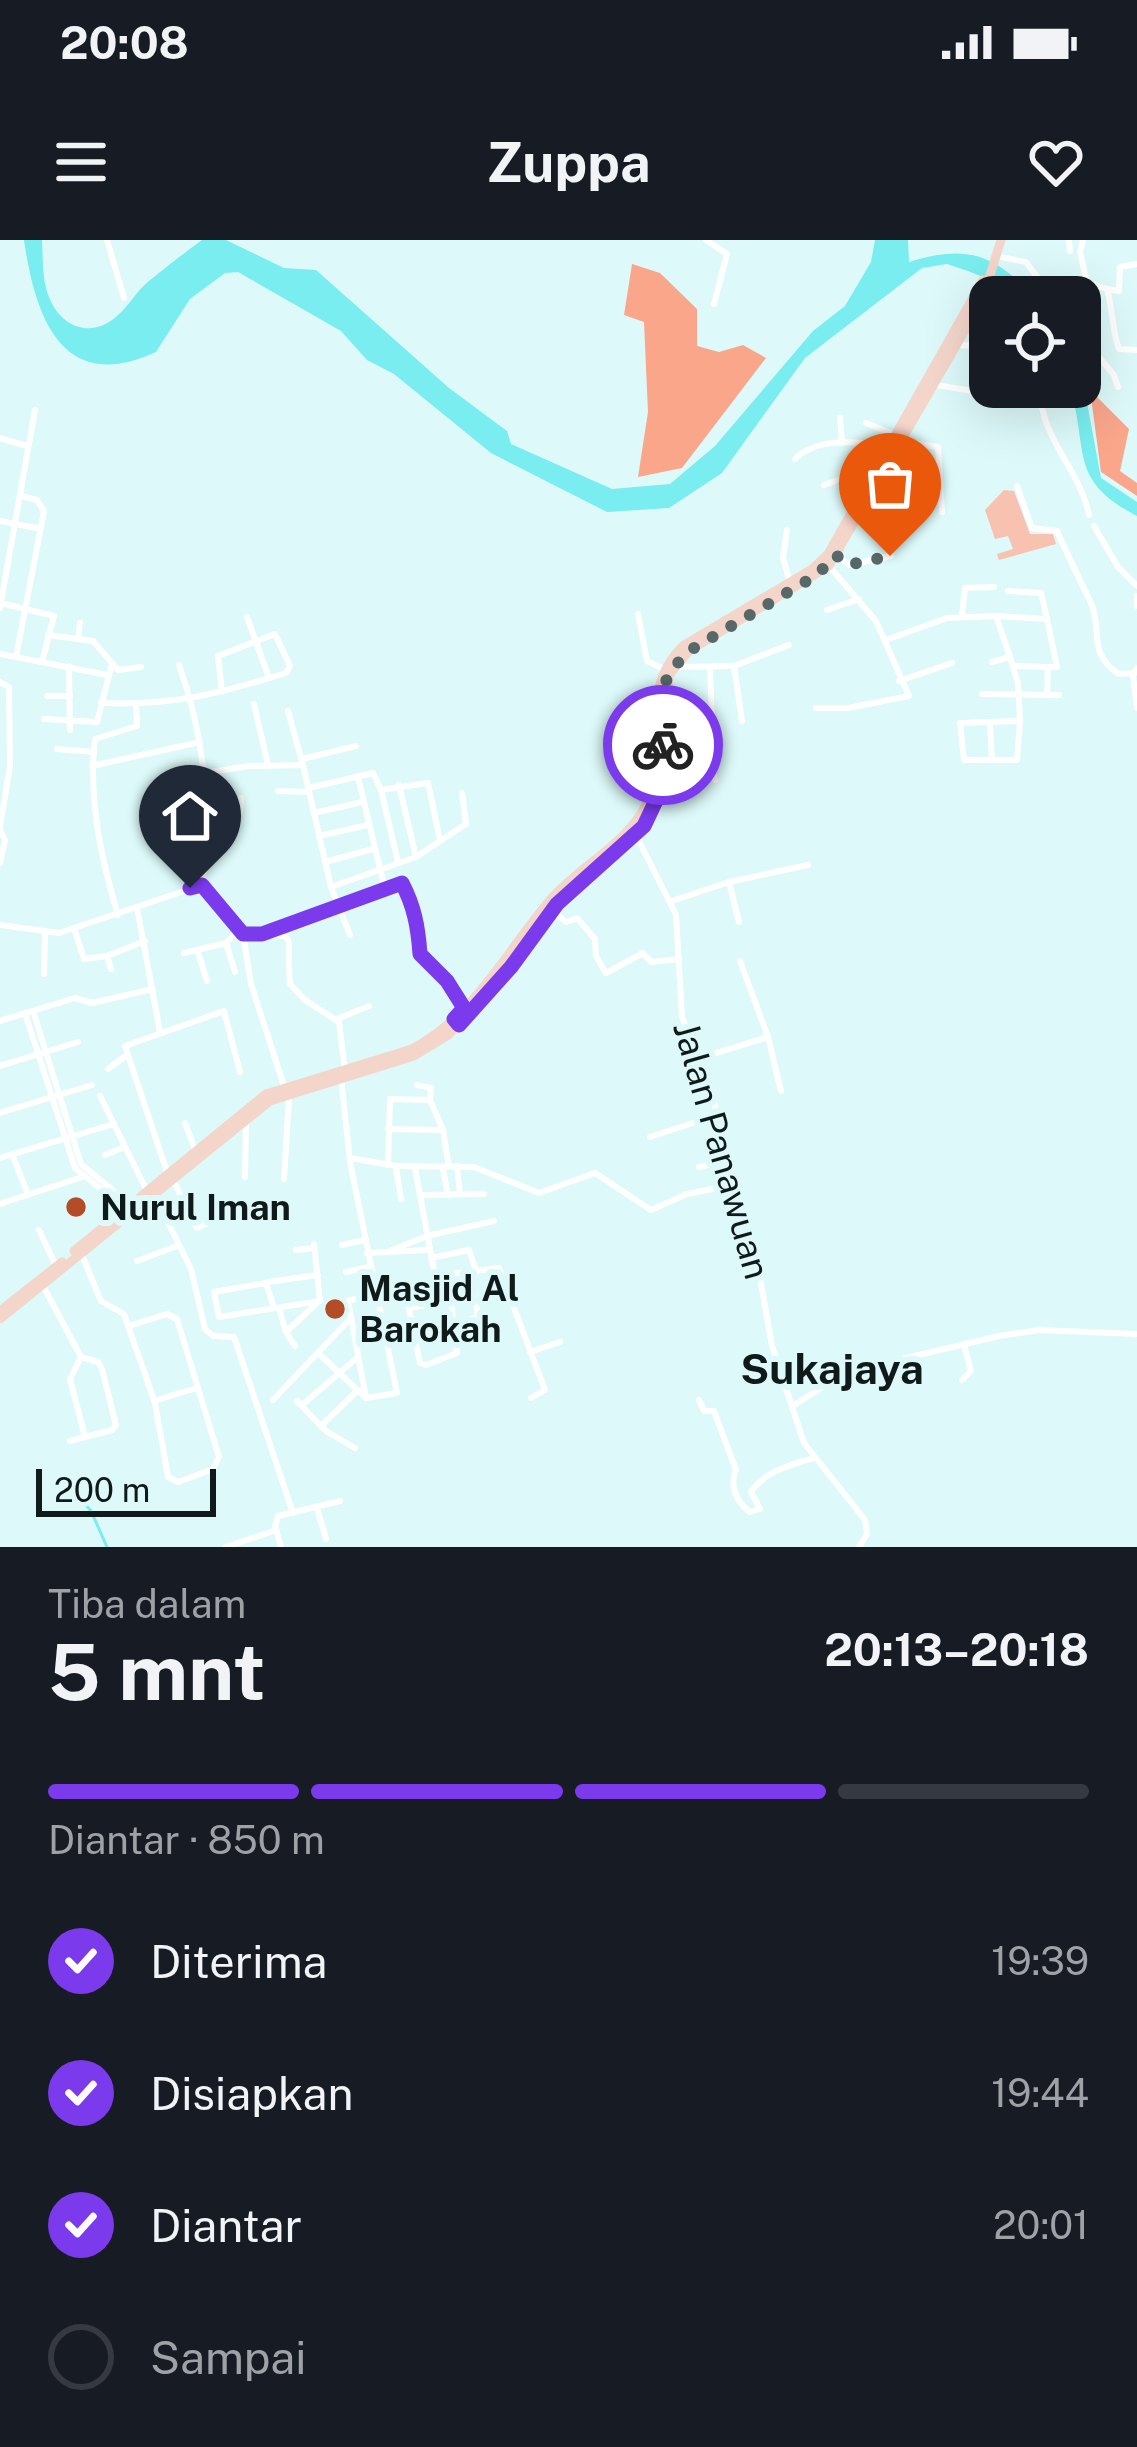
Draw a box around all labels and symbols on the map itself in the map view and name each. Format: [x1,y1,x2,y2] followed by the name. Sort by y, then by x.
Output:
[839,433,941,556] pin
[603,685,723,805] courier
[139,765,241,888] pin
[665,1016,779,1284] street label: Jalan Panawuan
[100,1186,291,1228] place label: Nurul Iman
[63,1194,89,1220] marker: Nurul Iman
[359,1267,519,1350] place label: Masjid Al Barokah
[322,1296,348,1322] marker: Masjid Al Barokah
[740,1344,924,1393] district label: Sukajaya
[36,1463,216,1516] scale bar

